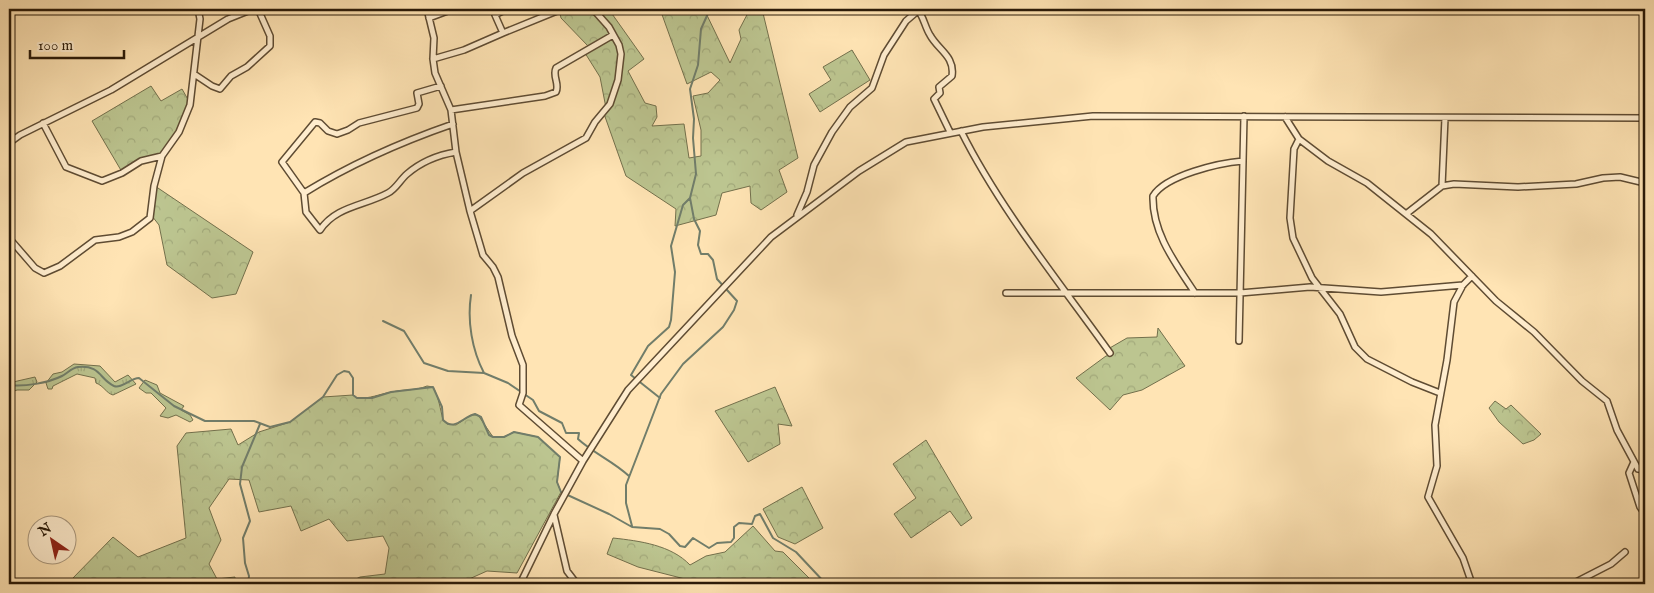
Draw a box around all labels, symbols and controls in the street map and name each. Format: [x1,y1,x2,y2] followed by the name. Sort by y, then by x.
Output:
[30,28,124,60] scale bar
[38,36,74,55] text: 100 m
[28,516,78,566] north arrow
[34,519,55,541] text: N

